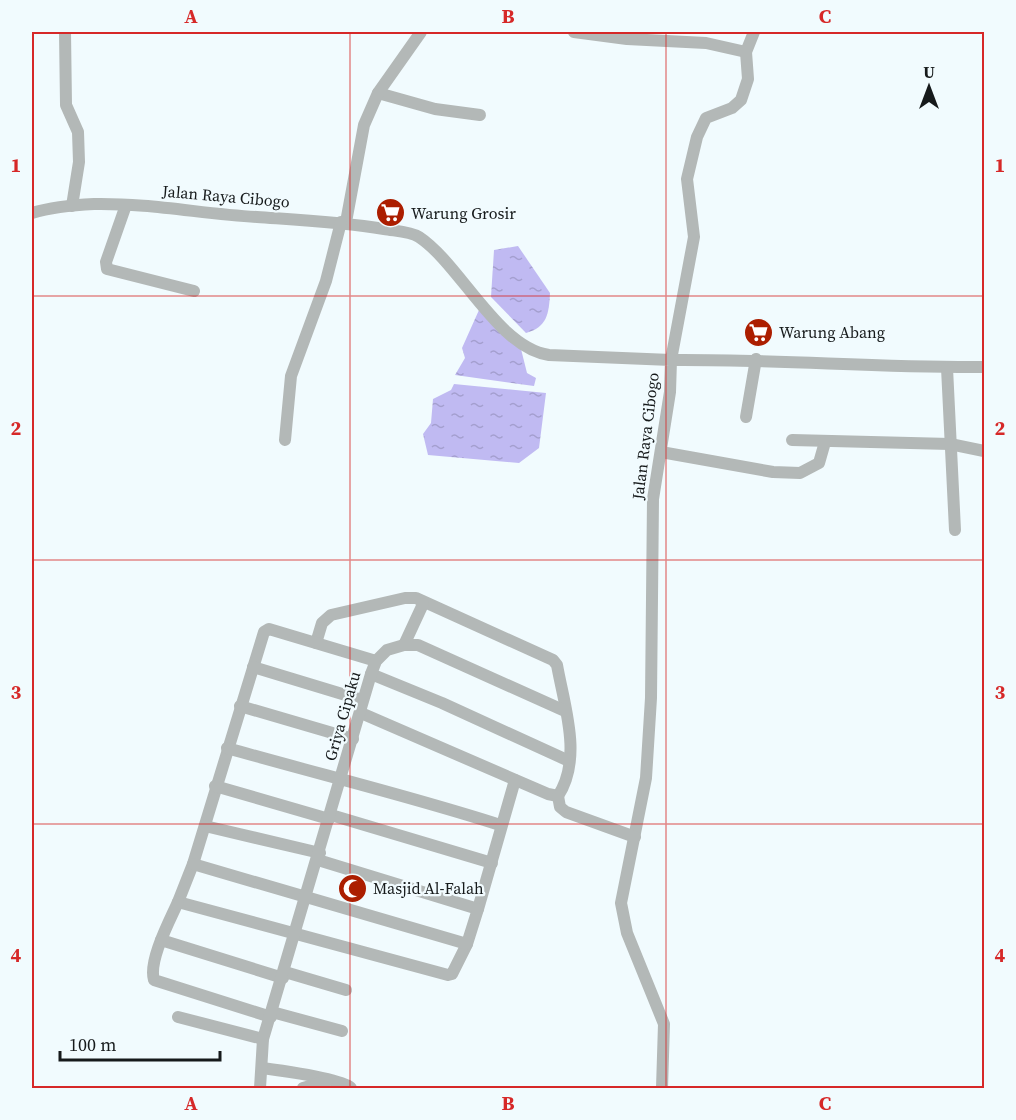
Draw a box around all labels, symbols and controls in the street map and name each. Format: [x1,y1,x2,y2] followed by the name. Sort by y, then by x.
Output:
[184,2,198,30] text: A
[501,2,515,30] text: B
[819,2,831,30] text: C
[899,57,959,117] north arrow
[923,61,935,83] text: U
[11,151,21,179] text: 1
[995,151,1005,179] text: 1
[160,179,291,213] street label: Jalan Raya Cibogo
[374,197,406,229] supermarket icon: Warung Grosir
[411,202,516,224] place label: Warung Grosir
[742,316,774,348] supermarket icon: Warung Abang
[779,321,885,343] place label: Warung Abang
[626,371,664,502] street label: Jalan Raya Cibogo
[11,414,22,442] text: 2
[995,414,1006,442] text: 2
[319,669,365,763] street label: Griya Cipaku
[11,678,22,706] text: 3
[995,678,1006,706] text: 3
[336,872,368,904] mosque icon: Masjid Al-Falah
[373,877,484,899] place label: Masjid Al-Falah
[11,941,22,969] text: 4
[995,941,1006,969] text: 4
[60,1024,220,1062] scale bar
[69,1032,116,1057] text: 100 m
[184,1089,198,1117] text: A
[501,1089,515,1117] text: B
[819,1089,831,1117] text: C

